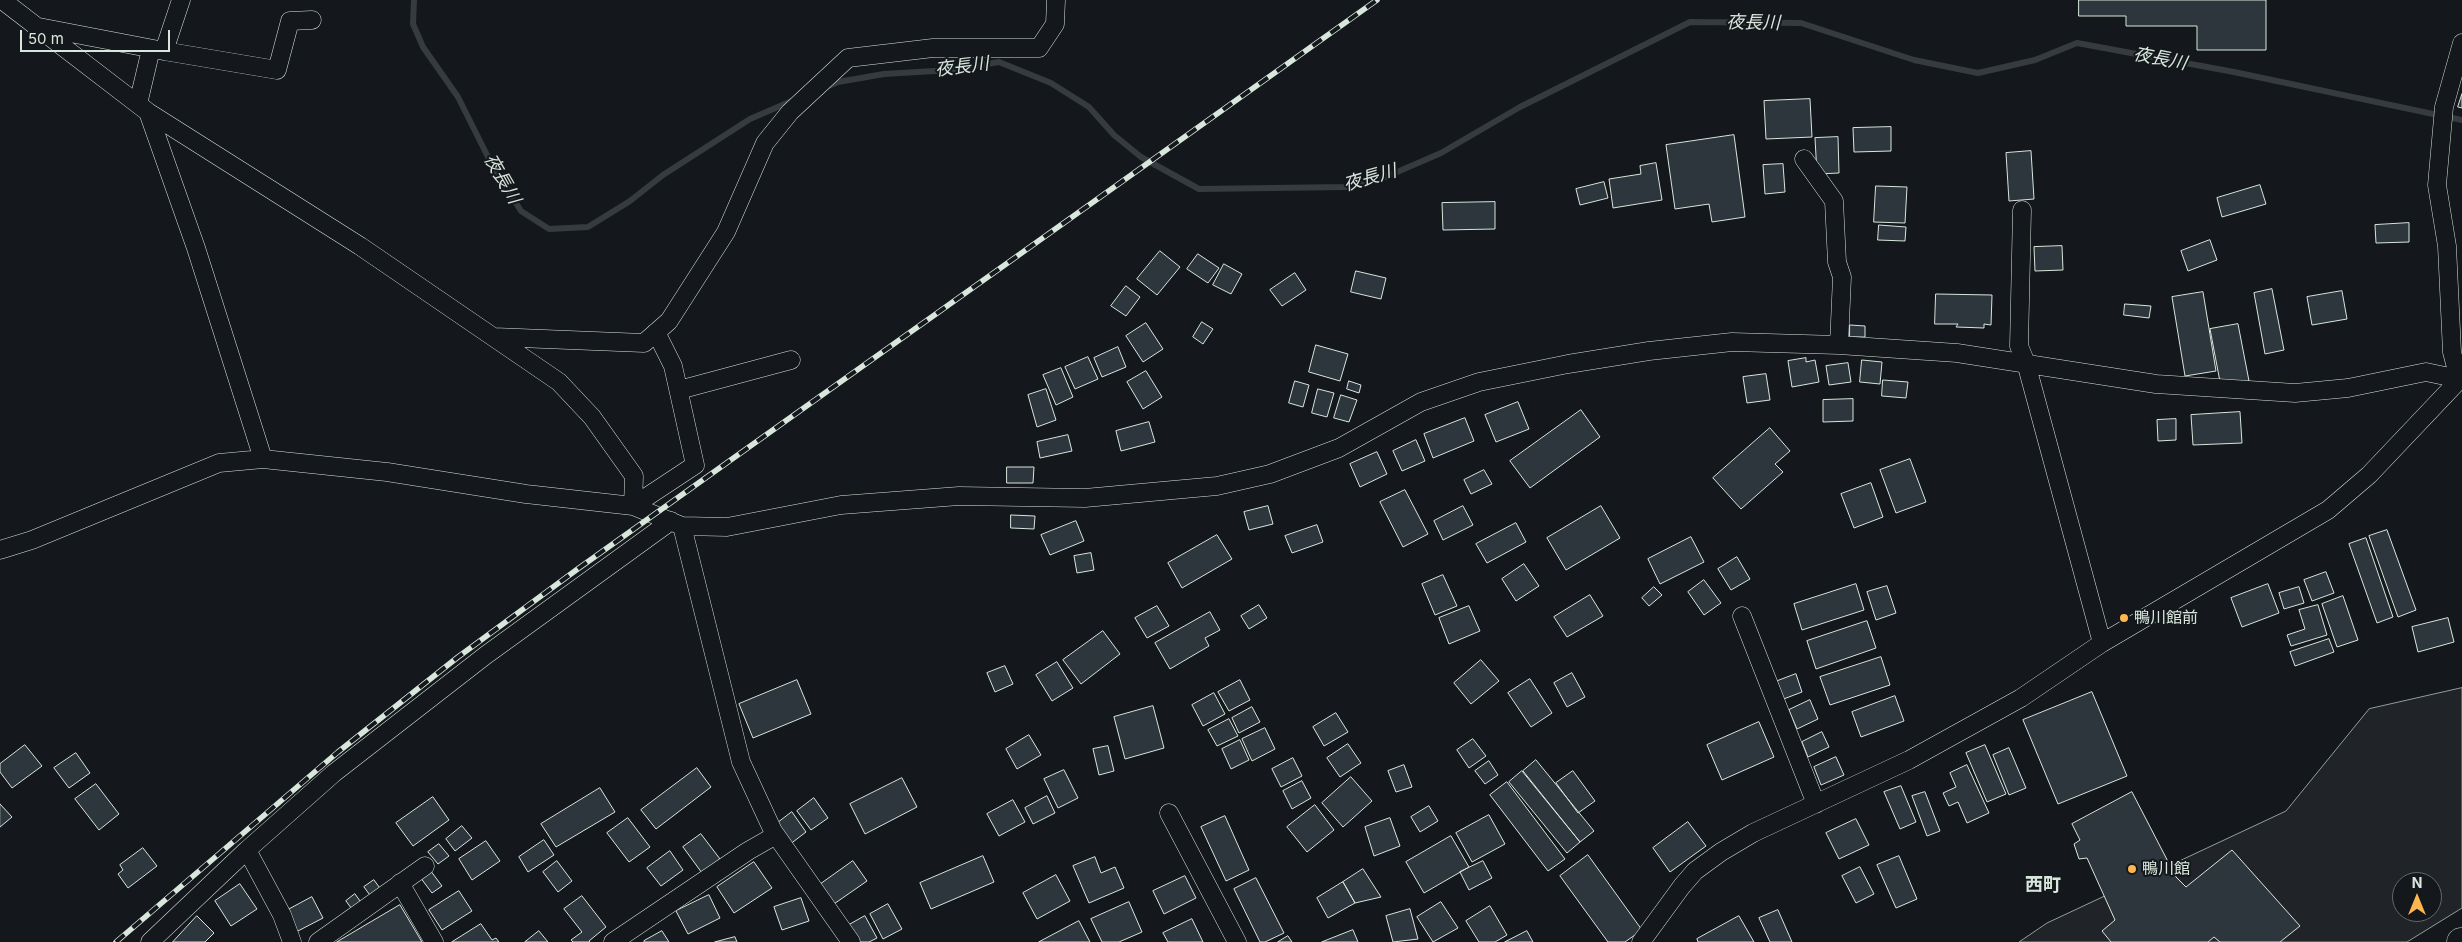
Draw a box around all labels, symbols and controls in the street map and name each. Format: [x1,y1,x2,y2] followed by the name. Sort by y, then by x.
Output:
[1726,12,1780,34] water label: 夜長川
[22,20,172,52] scale bar
[28,29,64,48] text: 50 m
[2131,43,2189,75] water label: 夜長川
[934,53,990,81] water label: 夜長川
[479,150,525,208] water label: 夜長川
[1341,160,1399,196] water label: 夜長川
[2134,608,2198,628] place label: 鴨川館前
[2118,612,2130,624] marker: 鴨川館前
[2142,859,2190,879] place label: 鴨川館
[2126,863,2138,875] marker: 鴨川館
[2392,872,2442,922] north arrow
[2412,874,2422,891] text: N
[2025,875,2061,897] district label: 西町

